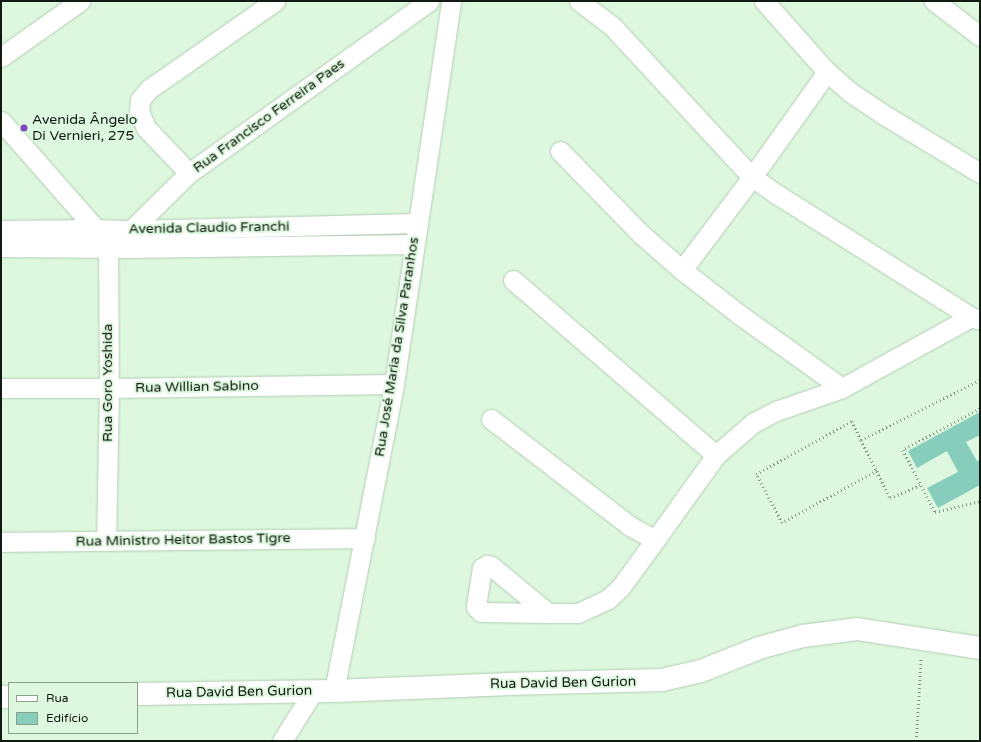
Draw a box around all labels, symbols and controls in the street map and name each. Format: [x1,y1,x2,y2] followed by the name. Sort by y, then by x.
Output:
[190,55,348,177] street label: Rua Francisco Ferreira Paes
[32,112,137,144] place label: Avenida Ângelo Di Vernieri, 275
[19,123,29,133] marker: Avenida Ângelo Di Vernieri, 275
[128,218,290,238] street label: Avenida Claudio Franchi
[371,236,423,458] street label: Rua José Maria da Silva Paranhos
[100,324,116,442] street label: Rua Goro Yoshida
[135,378,259,396] street label: Rua Willian Sabino
[75,530,291,550] street label: Rua Ministro Heitor Bastos Tigre
[490,673,636,693] street label: Rua David Ben Gurion
[8,682,138,734] legend
[166,682,312,702] street label: Rua David Ben Gurion
[46,691,69,705] text: Rua
[46,711,88,725] text: Edifício

